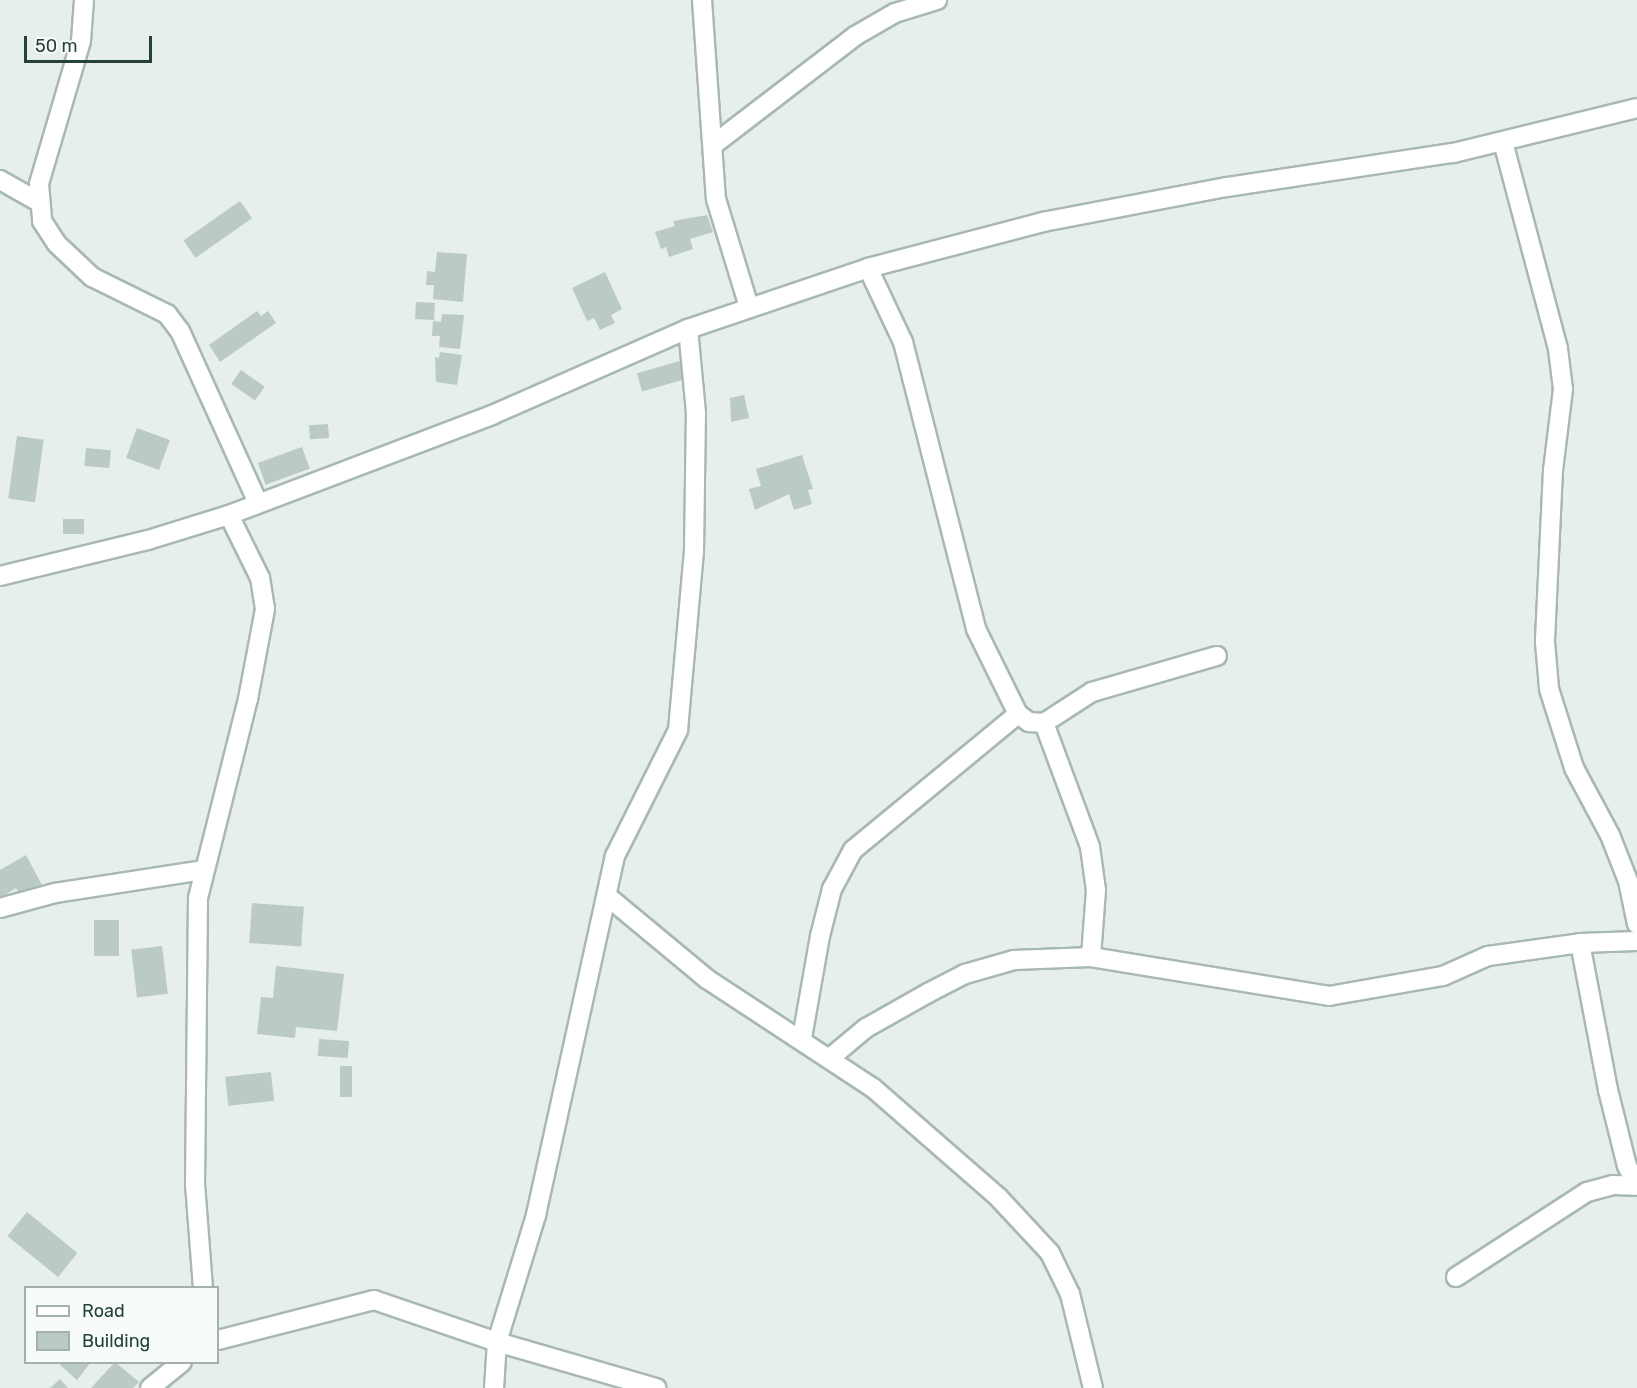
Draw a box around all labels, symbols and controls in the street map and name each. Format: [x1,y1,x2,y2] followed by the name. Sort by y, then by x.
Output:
[27,24,154,62] scale bar
[35,35,78,57] text: 50 m
[24,1286,219,1364] legend
[82,1300,125,1322] text: Road
[82,1330,150,1352] text: Building

